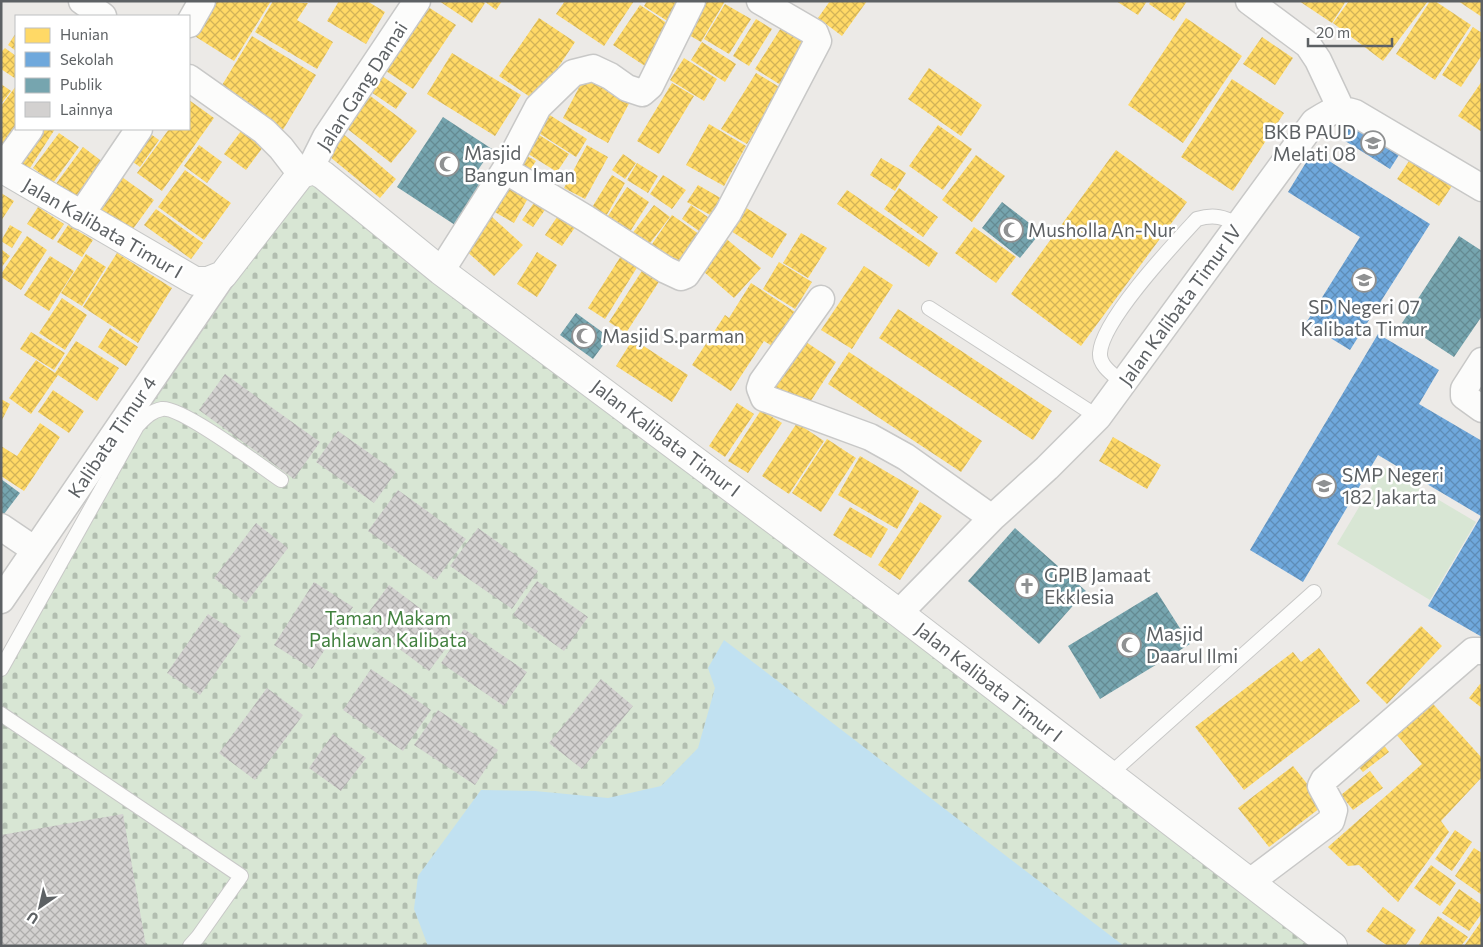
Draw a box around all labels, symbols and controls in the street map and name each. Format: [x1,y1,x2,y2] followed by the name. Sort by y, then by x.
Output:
[15,15,190,130] legend
[1308,15,1392,47] scale bar
[311,17,412,154] street label: Jalan Gang Damai
[1316,23,1350,41] text: 20 m
[60,25,109,43] text: Hunian
[60,50,114,68] text: Sekolah
[60,75,102,93] text: Publik
[60,100,113,118] text: Lainnya
[1264,120,1356,165] place label: BKB PAUD Melati 08
[1360,130,1386,156] school or university icon: BKB PAUD Melati 08
[464,141,575,186] place label: Masjid Bangun Iman
[434,151,460,177] mosque icon: Masjid Bangun Iman
[19,172,187,283] street label: Jalan Kalibata Timur I
[998,217,1024,243] mosque icon: Musholla An-Nur
[1028,218,1176,241] place label: Musholla An-Nur
[1113,220,1246,390] street label: Jalan Kalibata Timur IV
[1351,267,1377,293] school or university icon: SD Negeri 07 Kalibata Timur
[1301,295,1428,340] place label: SD Negeri 07 Kalibata Timur
[571,323,597,349] mosque icon: Masjid S.parman
[602,324,745,347] place label: Masjid S.parman
[62,371,161,502] street label: Kalibata Timur 4
[587,374,745,501] street label: Jalan Kalibata Timur I
[1342,463,1444,508] place label: SMP Negeri 182 Jakarta
[1311,473,1337,499] school or university icon: SMP Negeri 182 Jakarta
[1044,563,1151,608] place label: GPIB Jamaat Ekklesia
[1014,573,1040,599] church icon: GPIB Jamaat Ekklesia
[309,606,467,651] park label: Taman Makam Pahlawan Kalibata
[911,617,1067,746] street label: Jalan Kalibata Timur I
[1146,622,1238,667] place label: Masjid Daarul Ilmi
[1116,632,1142,658] mosque icon: Masjid Daarul Ilmi
[15,882,65,932] north arrow
[23,908,41,928] text: U

